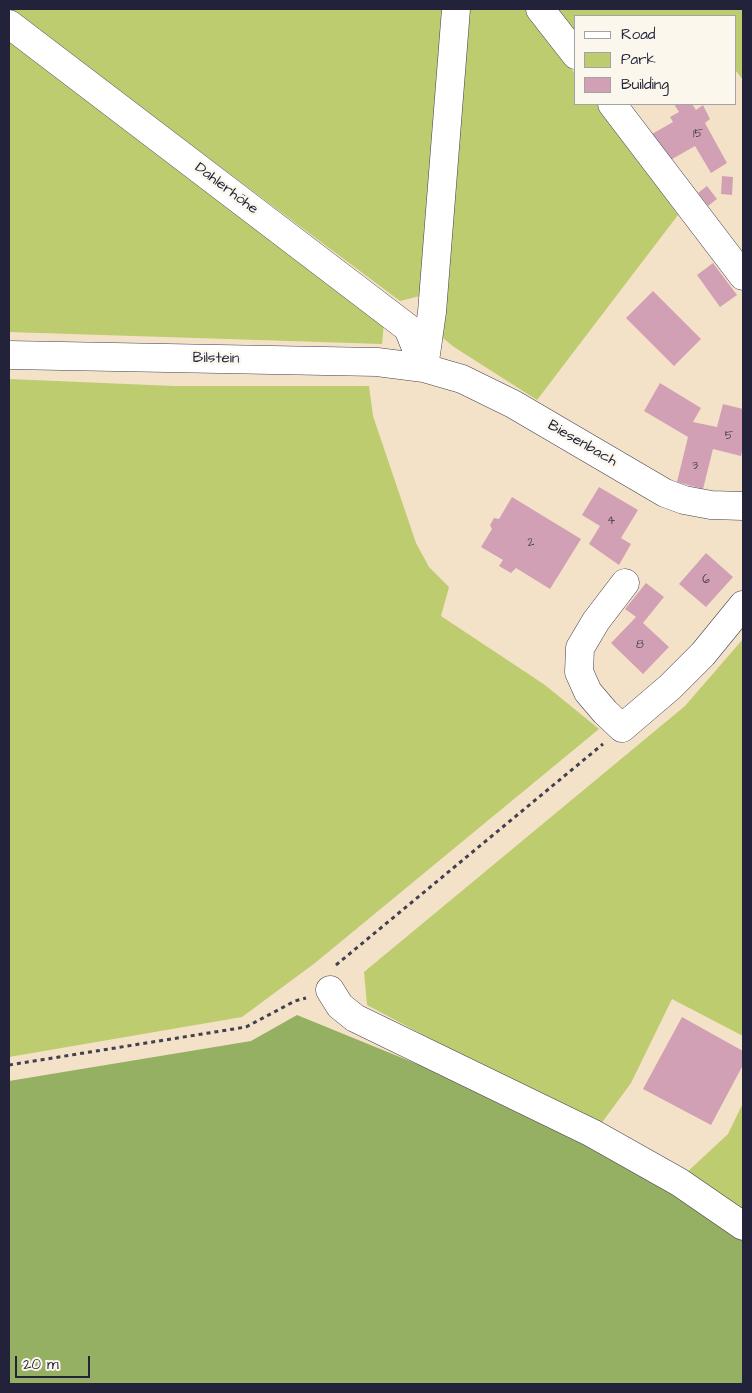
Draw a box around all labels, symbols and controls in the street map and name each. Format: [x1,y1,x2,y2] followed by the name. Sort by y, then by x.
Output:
[574,15,737,105] legend
[621,24,655,45] text: Road
[621,49,656,70] text: Park
[621,74,669,95] text: Building
[693,127,703,141] house number: 15
[191,159,261,219] street label: Dahlerhöhe
[192,350,240,368] street label: Bilstein
[544,417,620,471] street label: Biesenbach
[725,429,733,443] house number: 5
[692,459,698,473] house number: 3
[607,514,615,528] house number: 4
[528,536,534,550] house number: 2
[702,573,710,587] house number: 6
[636,638,644,652] house number: 8
[18,1346,92,1378] scale bar
[23,1354,59,1375] text: 20 m

